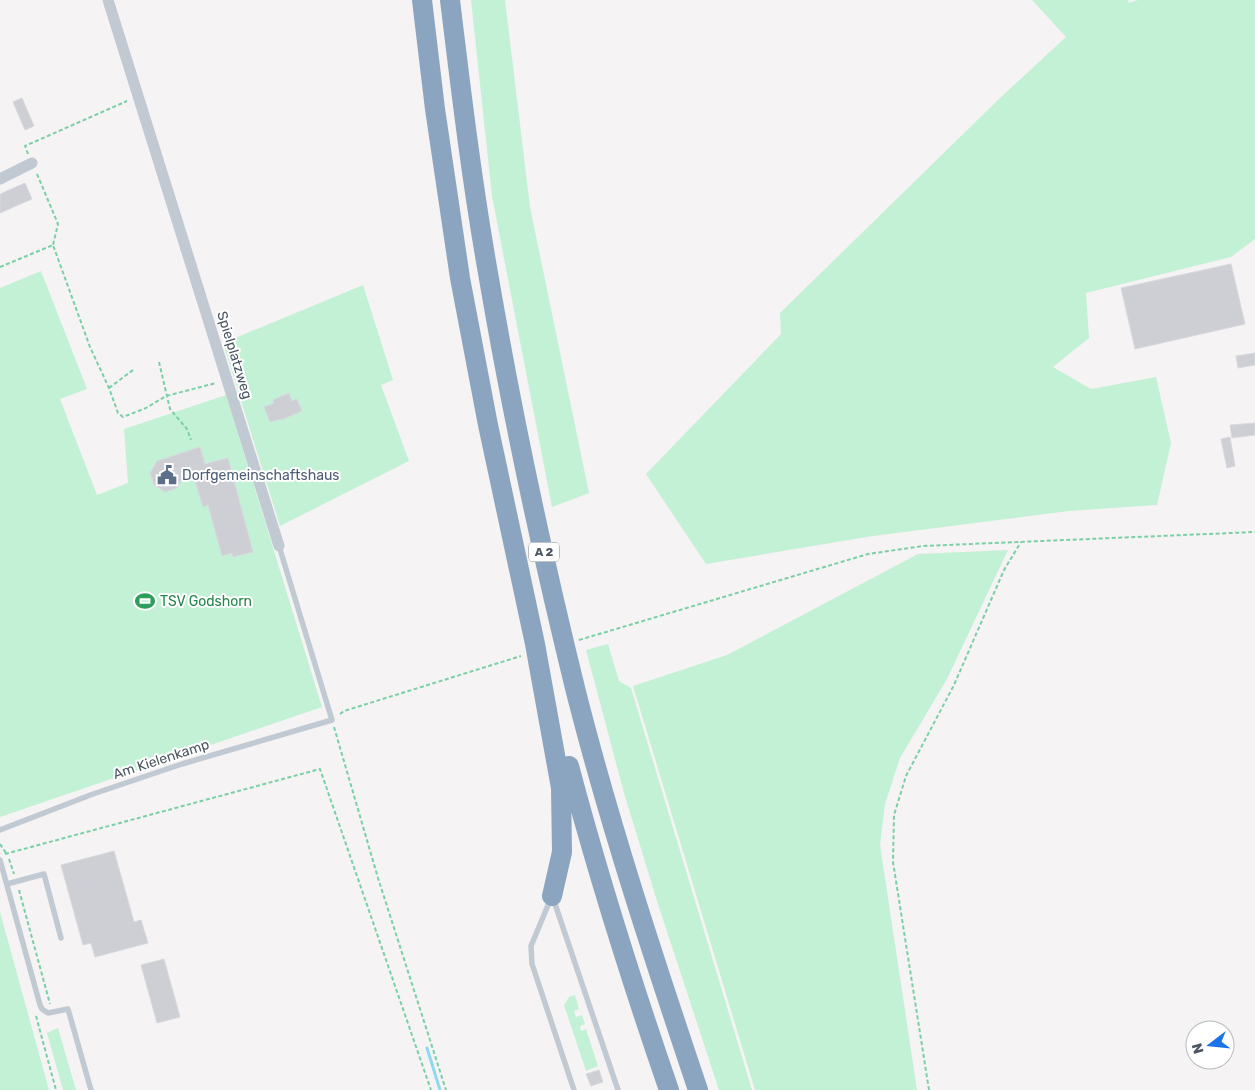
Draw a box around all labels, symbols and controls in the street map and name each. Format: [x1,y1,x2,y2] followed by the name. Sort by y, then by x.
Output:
[213,309,256,401] street label: Spielplatzweg
[156,464,178,486] public building icon: Dorfgemeinschaftshaus
[182,467,340,484] place label: Dorfgemeinschaftshaus
[529,542,559,562] road number: A 2
[134,590,156,612] sports icon: TSV Godshorn
[160,593,252,610] place label: TSV Godshorn
[111,736,211,783] street label: Am Kielenkamp
[1185,1020,1235,1070] north arrow
[1188,1041,1208,1056] text: N

